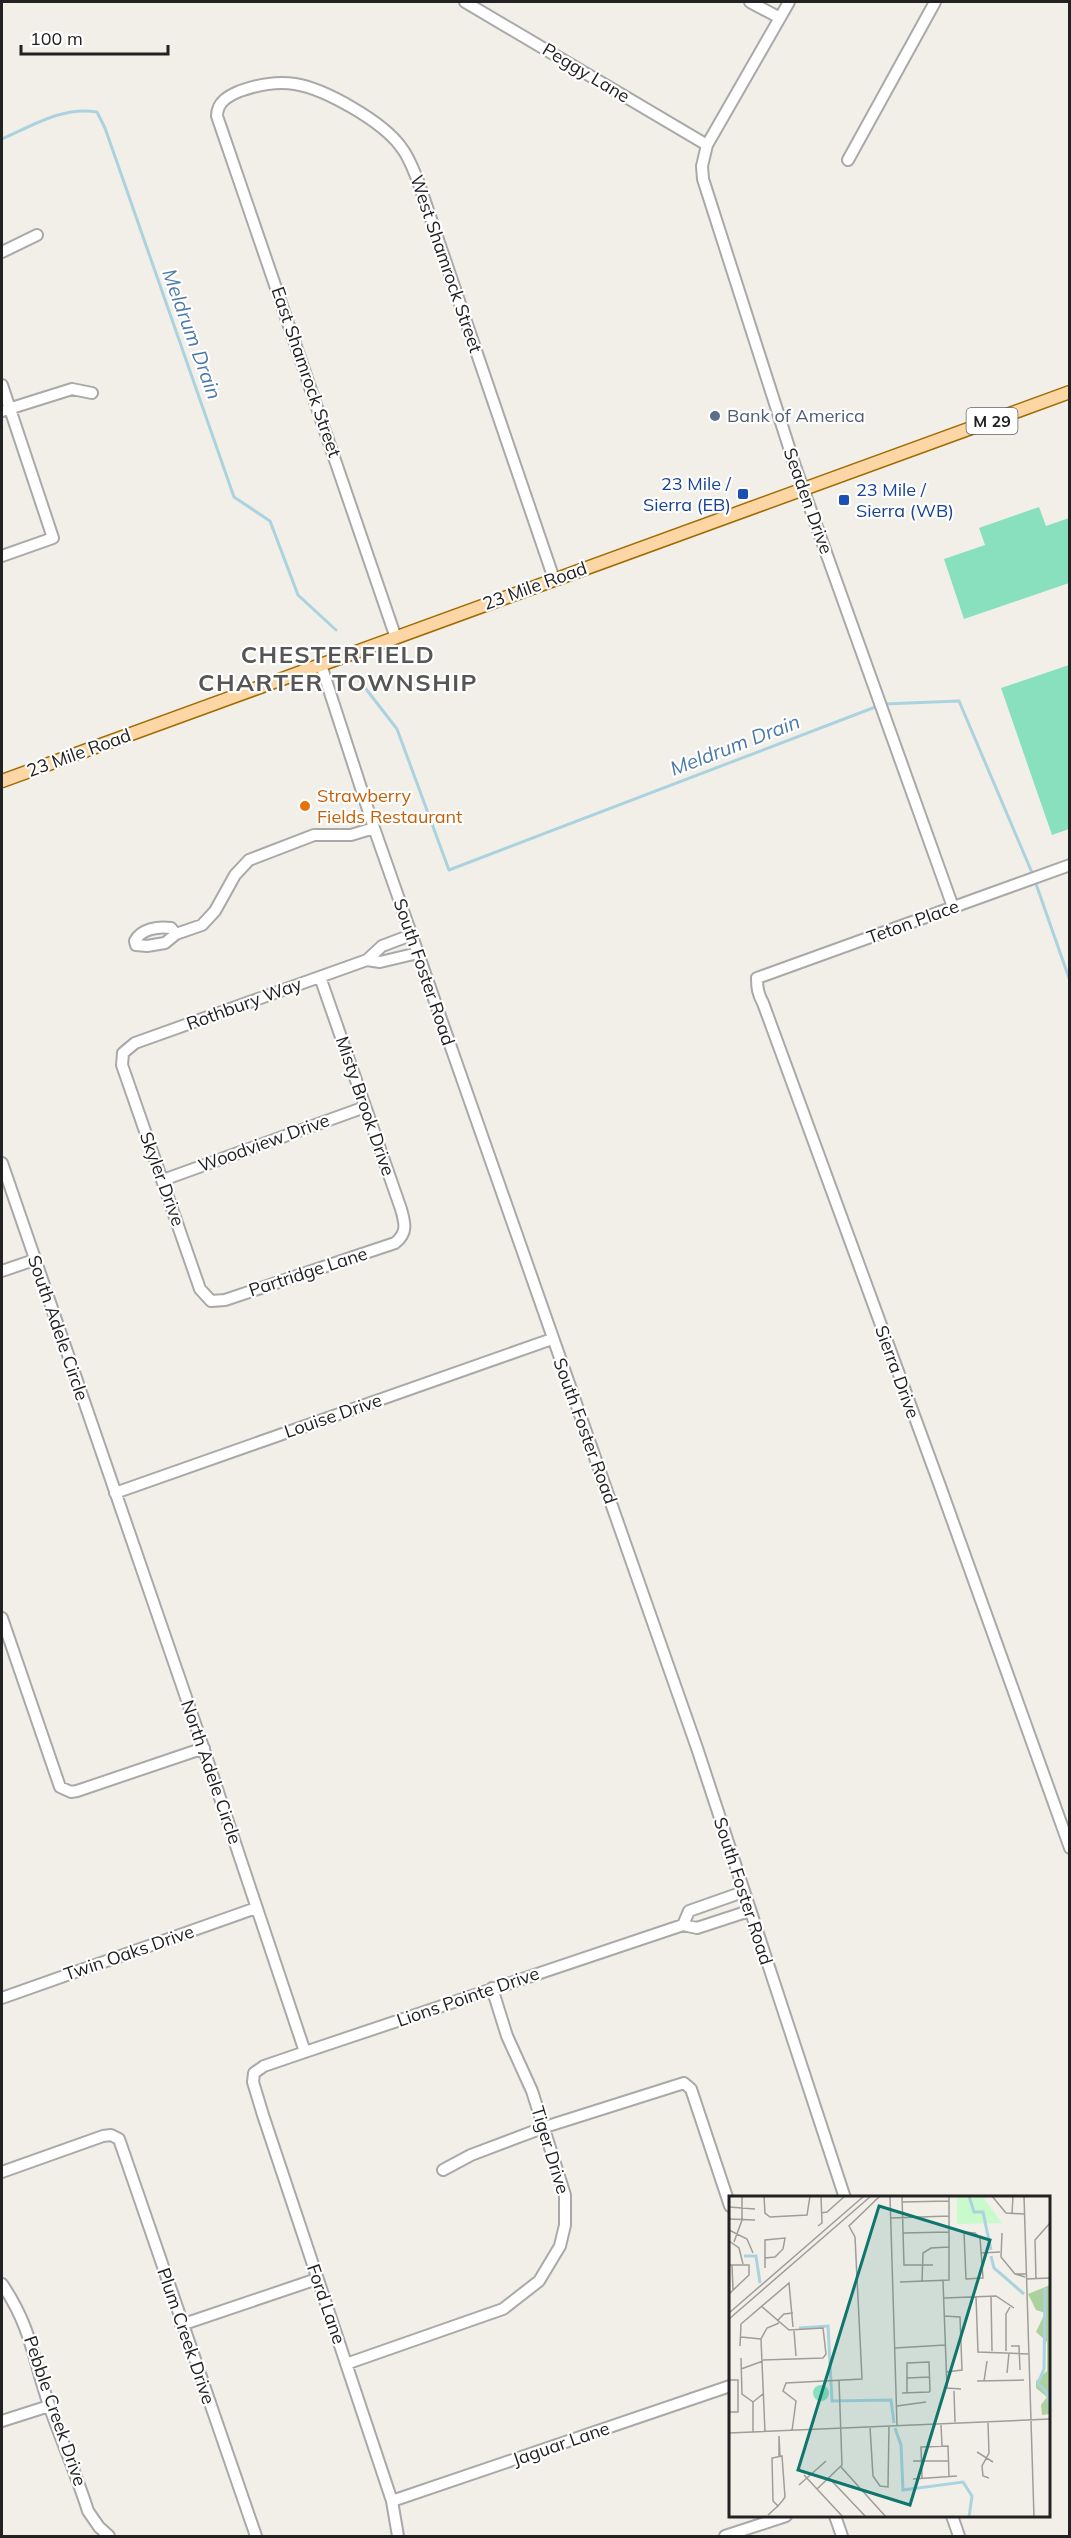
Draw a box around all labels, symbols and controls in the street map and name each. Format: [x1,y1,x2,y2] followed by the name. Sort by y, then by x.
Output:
[21,18,168,56] scale bar
[30,27,83,50] text: 100 m
[538,37,634,108] street label: Peggy Lane
[405,172,488,356] street label: West Shamrock Street
[157,265,228,402] water label: Meldrum Drain
[266,284,346,460] street label: East Shamrock Street
[727,404,865,427] place label: Bank of America
[966,408,1018,434] road number: M 29
[708,409,722,423] marker: Bank of America
[779,445,838,557] street label: Seaden Drive
[643,472,732,516] place label: 23 Mile / Sierra (EB)
[856,478,954,522] place label: 23 Mile / Sierra (WB)
[736,487,750,501] marker: 23 Mile / Sierra (EB)
[837,493,851,507] marker: 23 Mile / Sierra (WB)
[480,556,590,615] street label: 23 Mile Road
[198,639,478,697] district label: CHESTERFIELD CHARTER TOWNSHIP
[666,708,803,781] water label: Meldrum Drain
[24,723,134,782] street label: 23 Mile Road
[317,784,462,828] place label: Strawberry Fields Restaurant
[298,799,312,813] marker: Strawberry Fields Restaurant
[864,894,962,949] street label: Teton Place
[389,895,460,1048] street label: South Foster Road
[183,972,305,1035] street label: Rothbury Way
[331,1033,400,1179] street label: Misty Brook Drive
[195,1108,332,1177] street label: Woodview Drive
[135,1129,190,1229] street label: Skyler Drive
[246,1242,370,1302] street label: Partridge Lane
[23,1252,94,1403] street label: South Adele Circle
[870,1322,925,1421] street label: Sierra Drive
[548,1355,623,1507] street label: South Foster Road
[281,1388,385,1443] street label: Louise Drive
[176,1697,247,1847] street label: North Adele Circle
[709,1814,778,1967] street label: South Foster Road
[61,1920,197,1986] street label: Twin Oaks Drive
[394,1961,542,2032] street label: Lions Pointe Drive
[526,2103,575,2196] street label: Tiger Drive
[729,2196,1050,2517] inset map
[302,2261,351,2347] street label: Ford Lane
[152,2265,221,2407] street label: Plum Creek Drive
[19,2333,92,2489] street label: Pebble Creek Drive
[509,2416,612,2471] street label: Jaguar Lane

